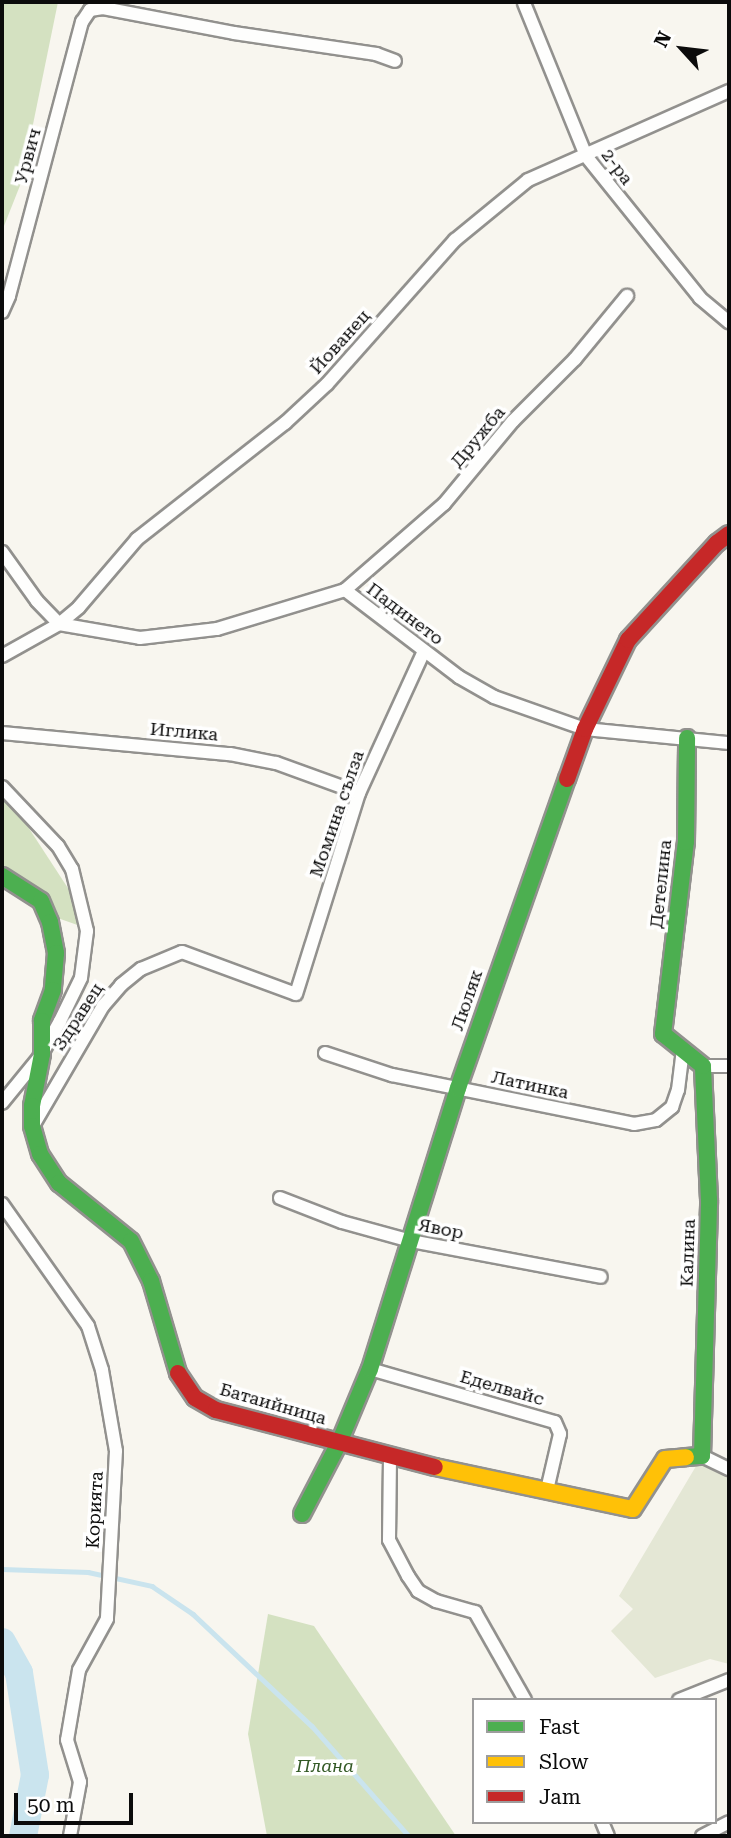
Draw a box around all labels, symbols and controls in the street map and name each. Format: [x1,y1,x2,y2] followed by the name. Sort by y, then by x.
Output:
[647,14,717,84] north arrow
[649,28,676,51] text: N
[10,126,46,186] street label: Урвич
[597,145,637,189] street label: 2-ра
[305,305,375,379] street label: Йованец
[446,402,510,472] street label: Дружба
[362,578,448,650] street label: Падинето
[149,718,219,746] street label: Иглика
[305,748,369,880] street label: Момина сълза
[646,839,676,929] street label: Детелина
[447,967,487,1033] street label: Люляк
[48,979,108,1055] street label: Здравец
[490,1066,570,1104] street label: Латинка
[417,1214,465,1244] street label: Явор
[676,1219,700,1287] street label: Калина
[457,1366,547,1410] street label: Еделвайс
[217,1378,329,1430] street label: Батаийница
[82,1471,108,1549] street label: Корията
[472,1698,717,1824] legend
[539,1715,580,1739] text: Fast
[539,1750,588,1774] text: Slow
[296,1755,354,1777] park label: Плана
[18,1778,136,1822] scale bar
[539,1785,581,1809] text: Jam
[27,1793,75,1817] text: 50 m

